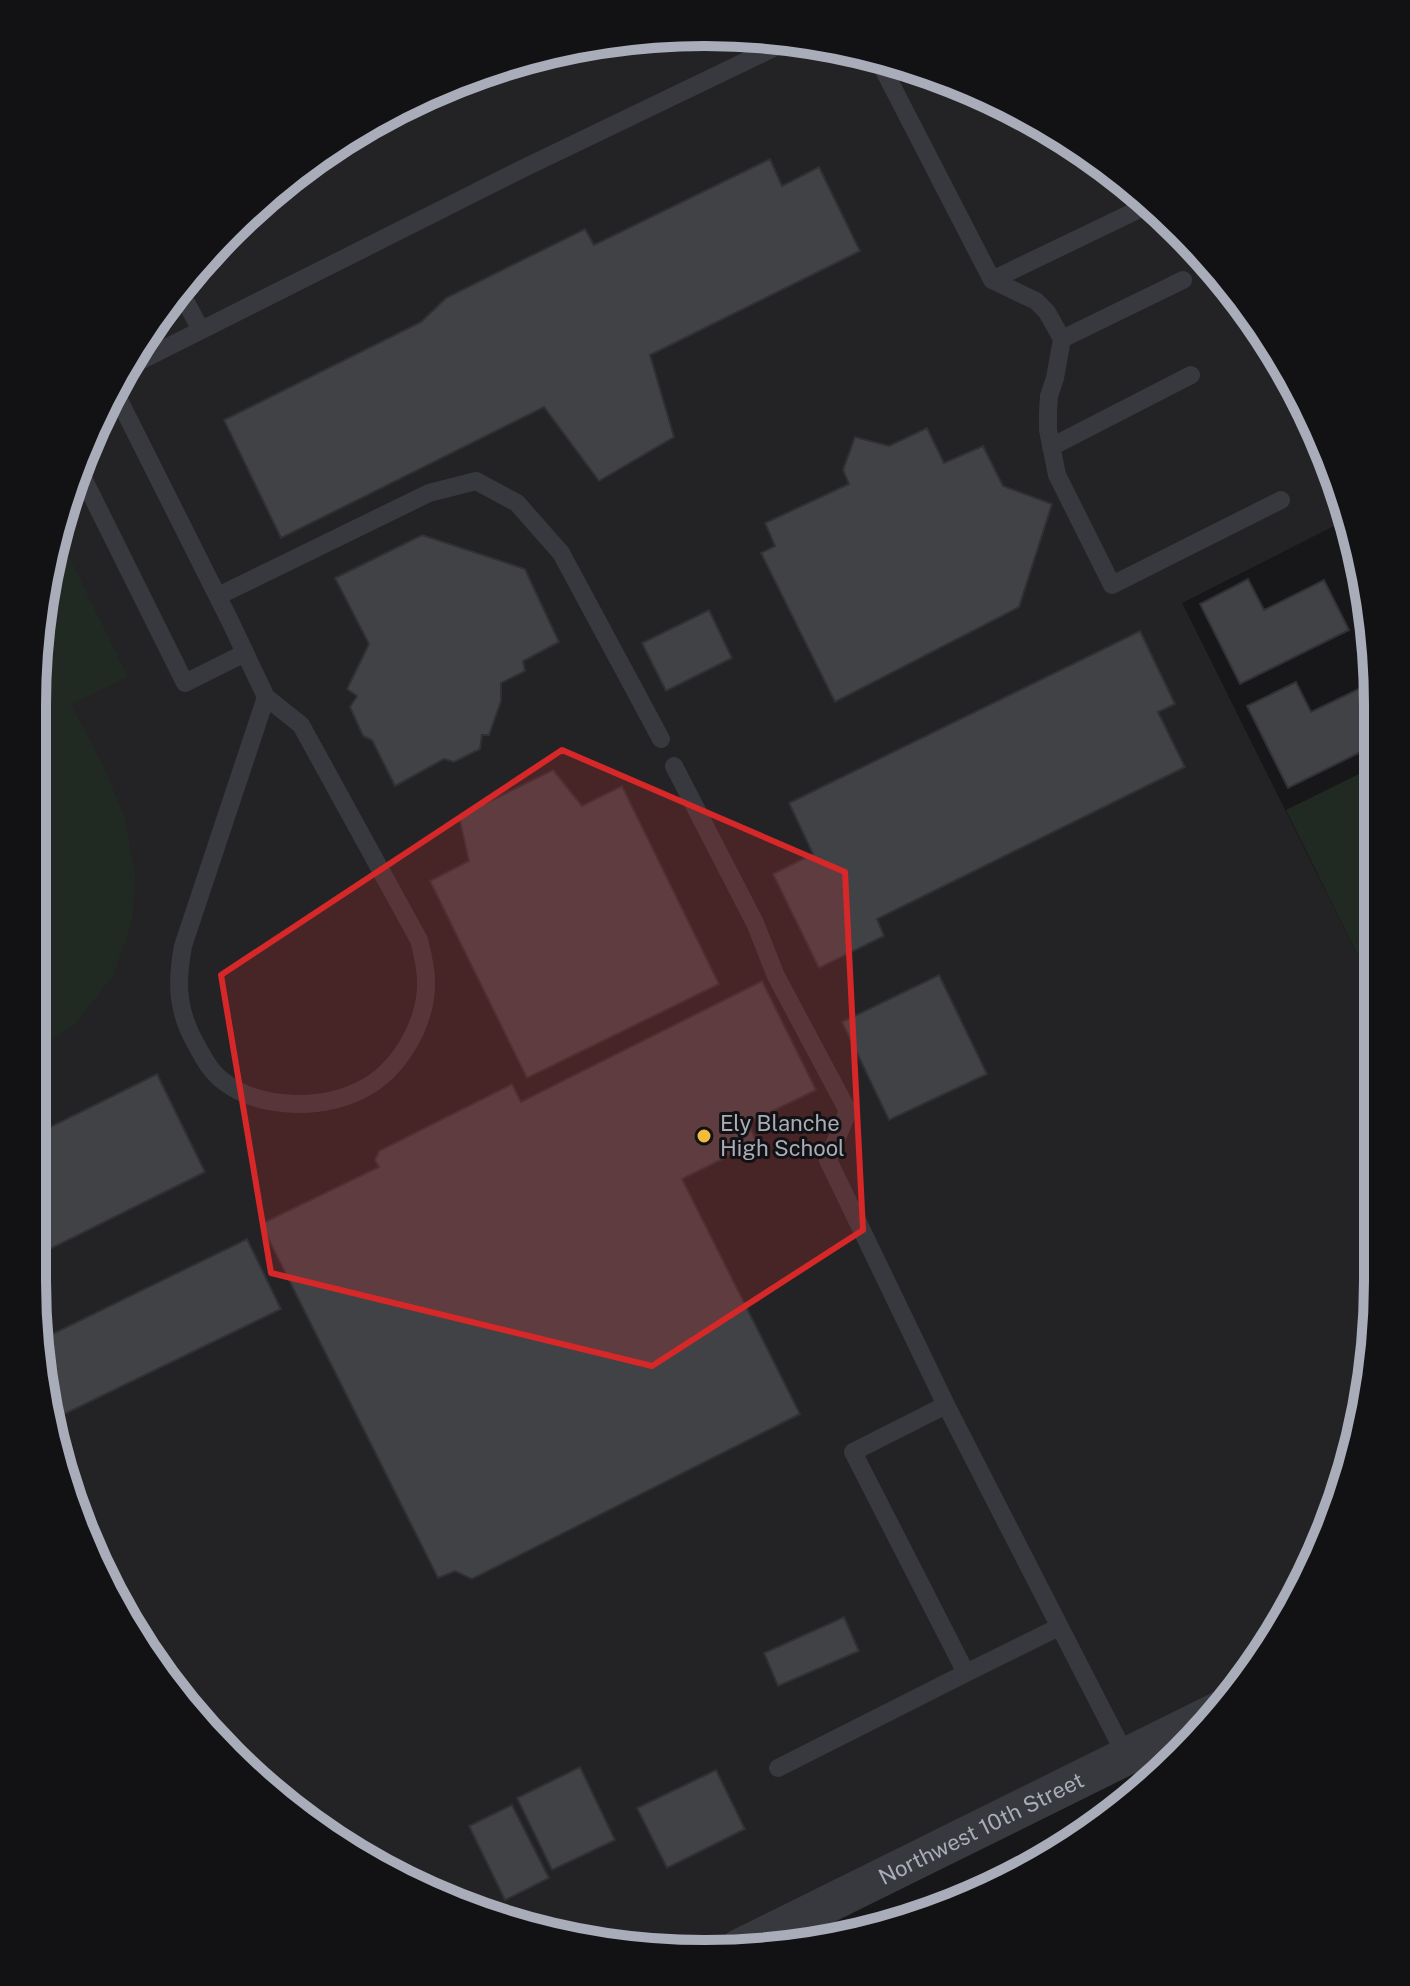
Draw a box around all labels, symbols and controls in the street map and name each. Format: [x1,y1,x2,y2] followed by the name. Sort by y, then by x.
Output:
[720,1110,845,1161] place label: Ely Blanche High School
[695,1127,713,1145] marker: Ely Blanche High School
[874,1767,1088,1890] street label: Northwest 10th Street

